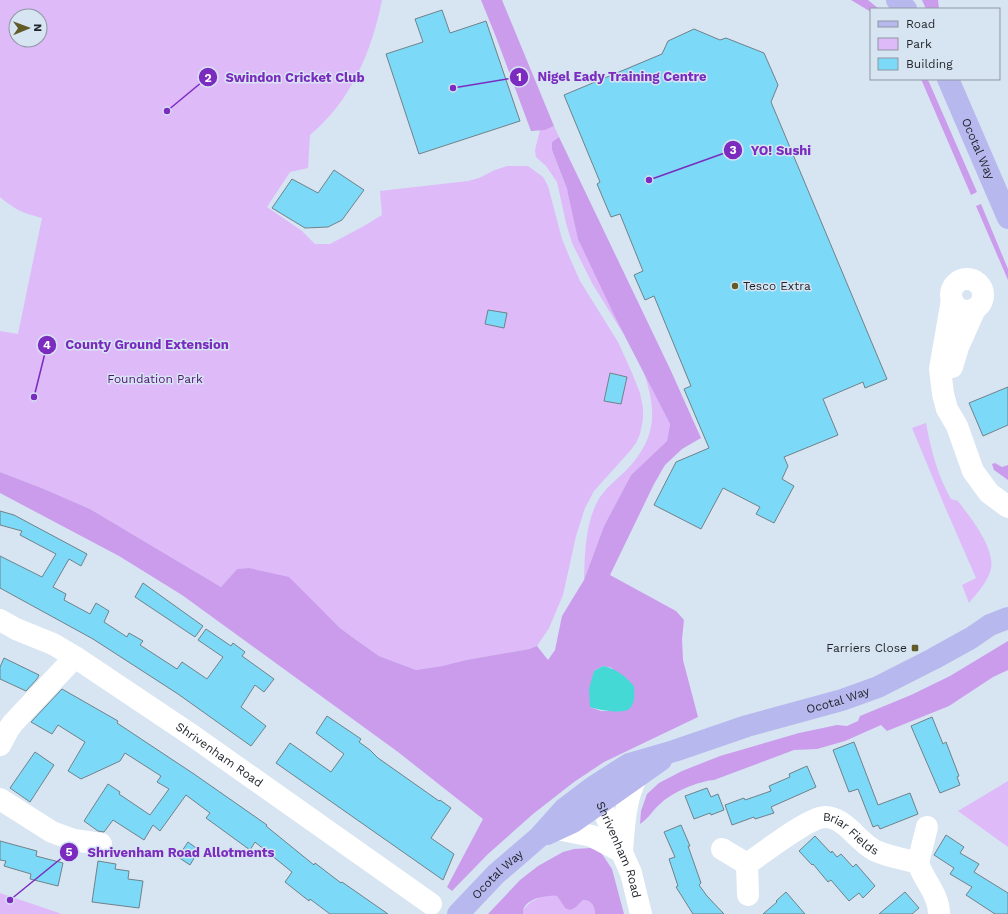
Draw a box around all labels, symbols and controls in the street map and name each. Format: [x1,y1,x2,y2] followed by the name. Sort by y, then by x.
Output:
[8,8,48,48] north arrow
[870,8,1000,80] legend
[906,17,935,31] text: Road
[31,24,44,32] text: N
[906,37,932,51] text: Park
[906,57,953,71] text: Building
[509,64,715,89] callout: Nigel Eady Training Centre
[198,65,373,90] callout: Swindon Cricket Club
[538,69,707,84] text: Nigel Eady Training Centre
[225,70,365,85] text: Swindon Cricket Club
[516,70,522,84] text: 1
[204,71,212,85] text: 2
[959,116,998,182] street label: Ocotal Way
[723,138,819,163] callout: YO! Sushi
[729,143,737,157] text: 3
[751,143,811,158] text: YO! Sushi
[743,279,811,293] place label: Tesco Extra
[730,281,740,291] marker: Tesco Extra
[37,332,237,357] callout: County Ground Extension
[65,337,229,352] text: County Ground Extension
[43,338,51,352] text: 4
[107,372,203,386] park label: Foundation Park
[826,641,907,655] place label: Farriers Close
[910,643,920,653] marker: Farriers Close
[805,683,872,716] street label: Ocotal Way
[173,719,265,790] street label: Shrivenham Road
[593,799,644,899] street label: Shrivenham Road
[822,810,881,858] street label: Briar Fields
[59,840,282,865] callout: Shrivenham Road Allotments
[66,845,73,859] text: 5
[88,845,275,860] text: Shrivenham Road Allotments
[469,846,527,902] street label: Ocotal Way

